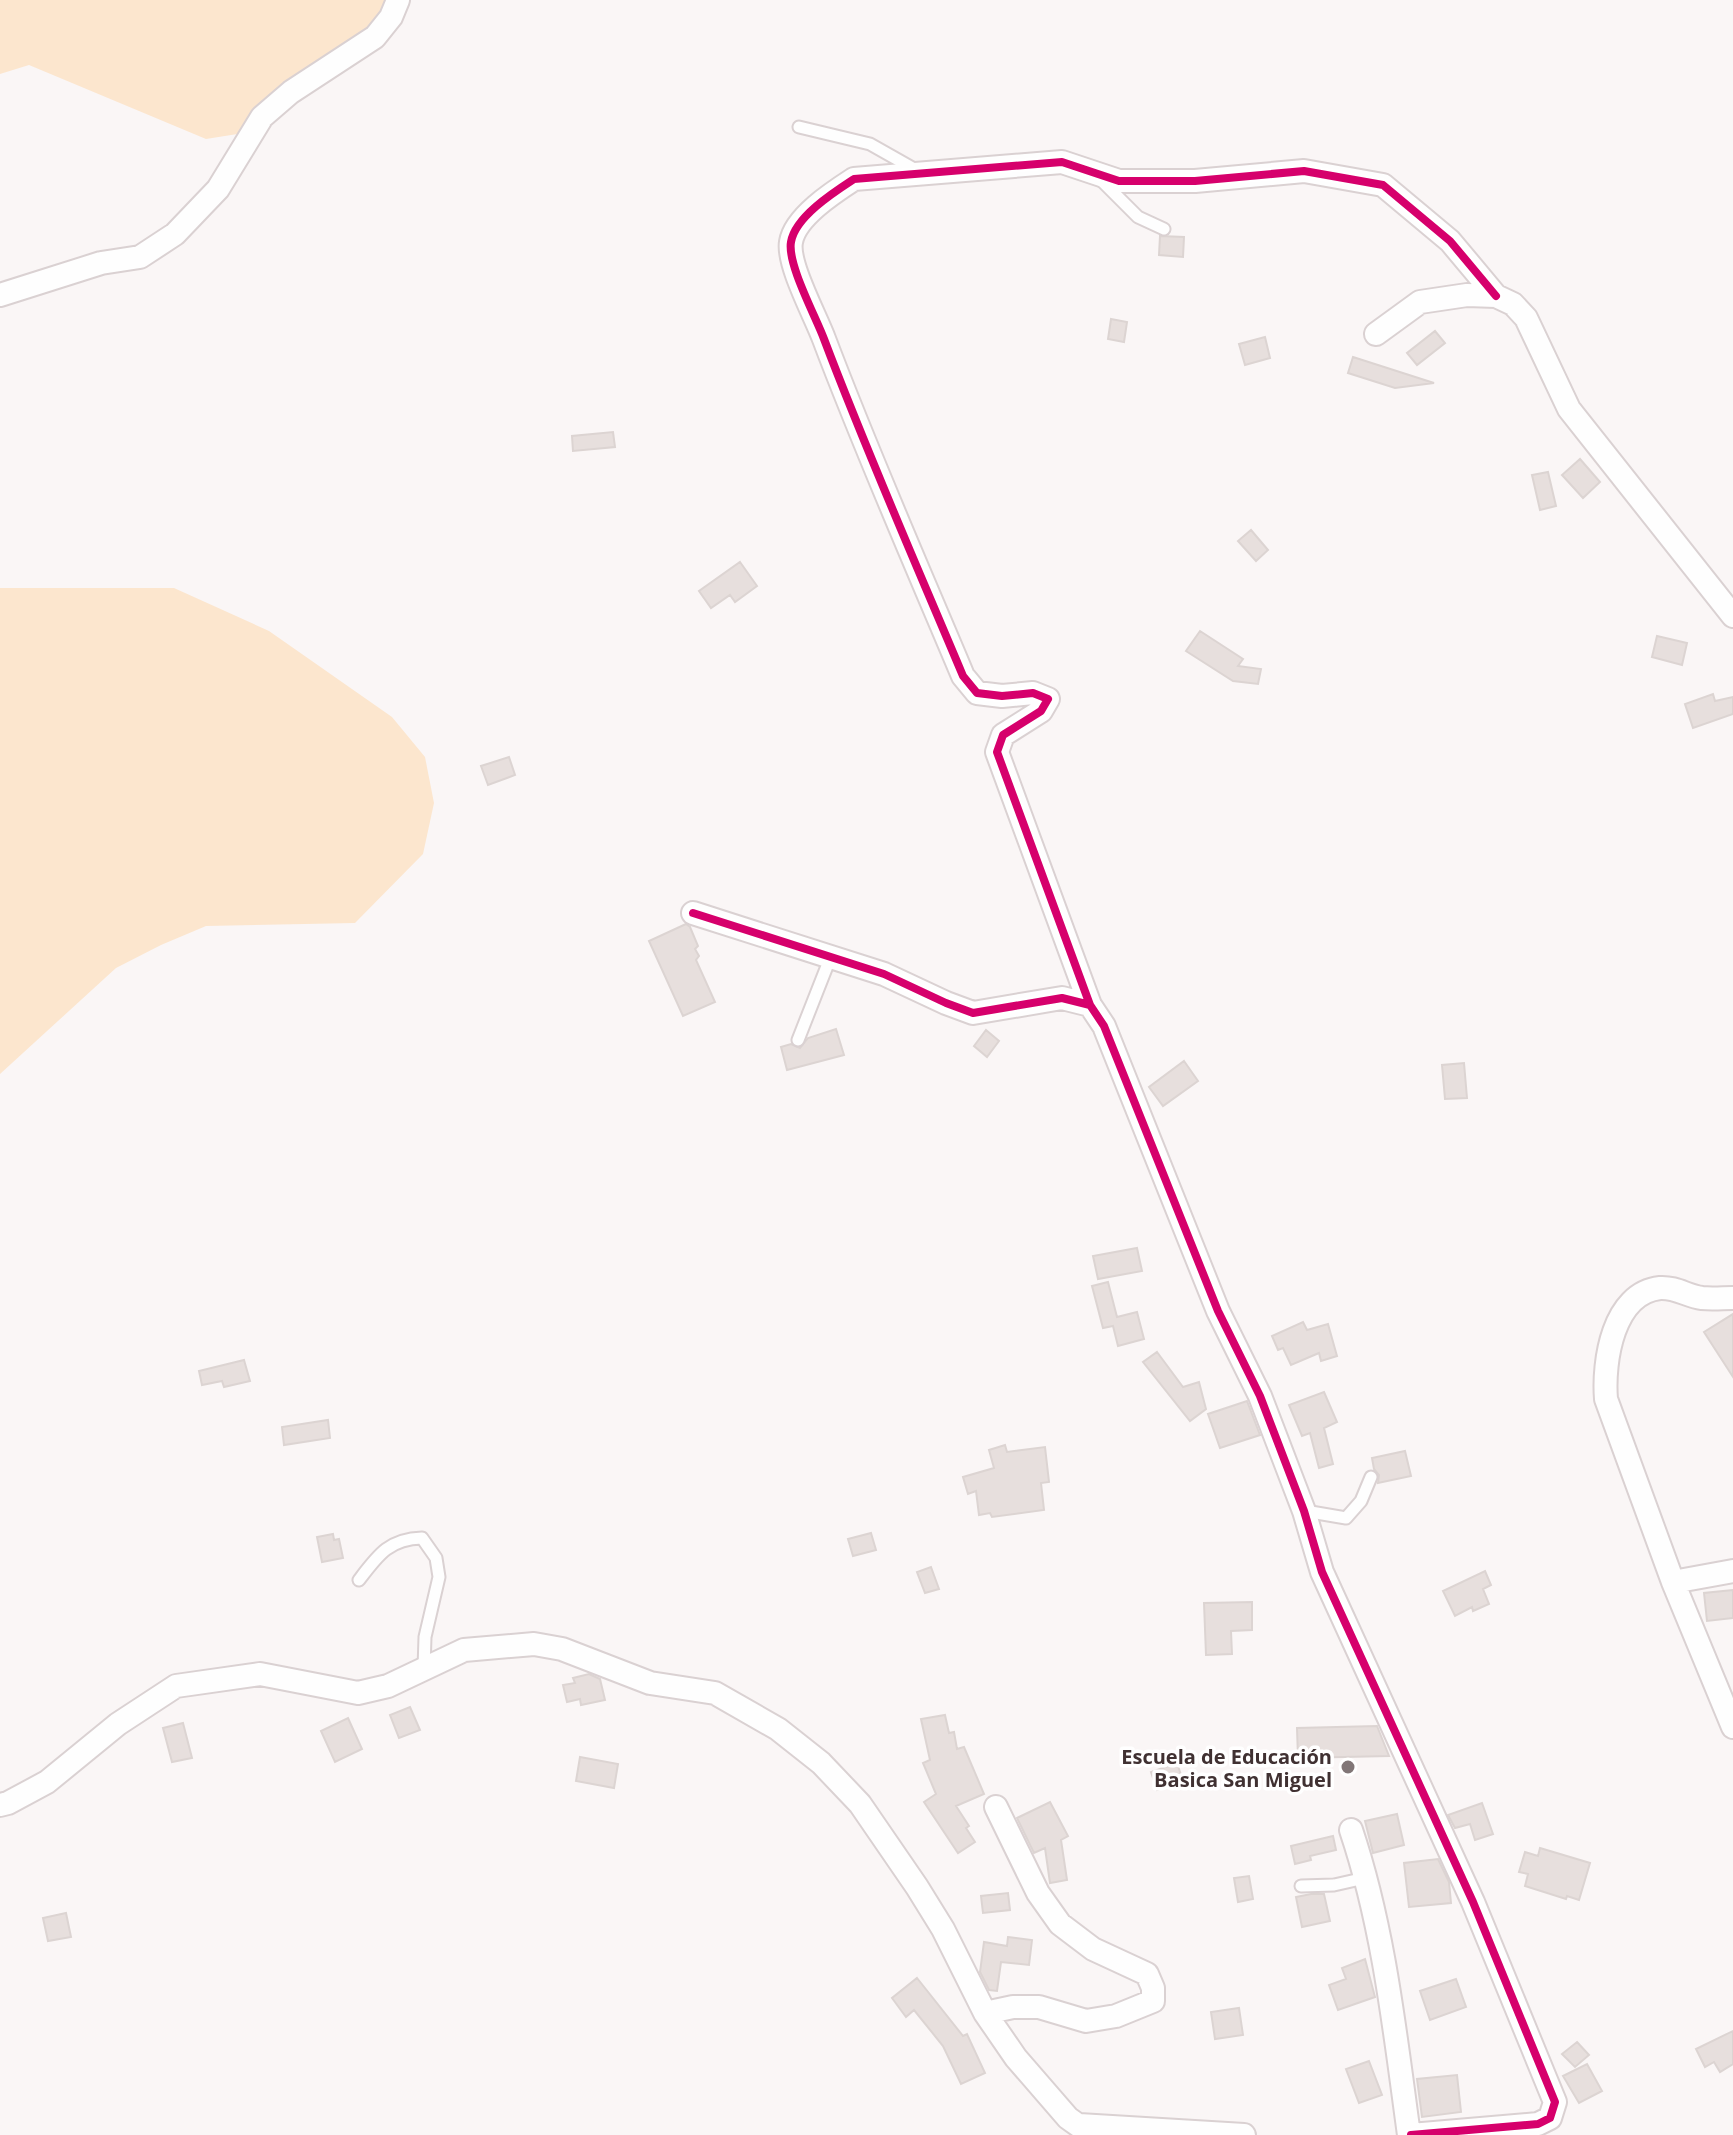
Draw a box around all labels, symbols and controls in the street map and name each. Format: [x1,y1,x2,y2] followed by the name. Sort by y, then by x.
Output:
[1121,1743,1332,1793] place label: Escuela de Educación Basica San Miguel
[1339,1758,1357,1776] marker: Escuela de Educación Basica San Miguel

